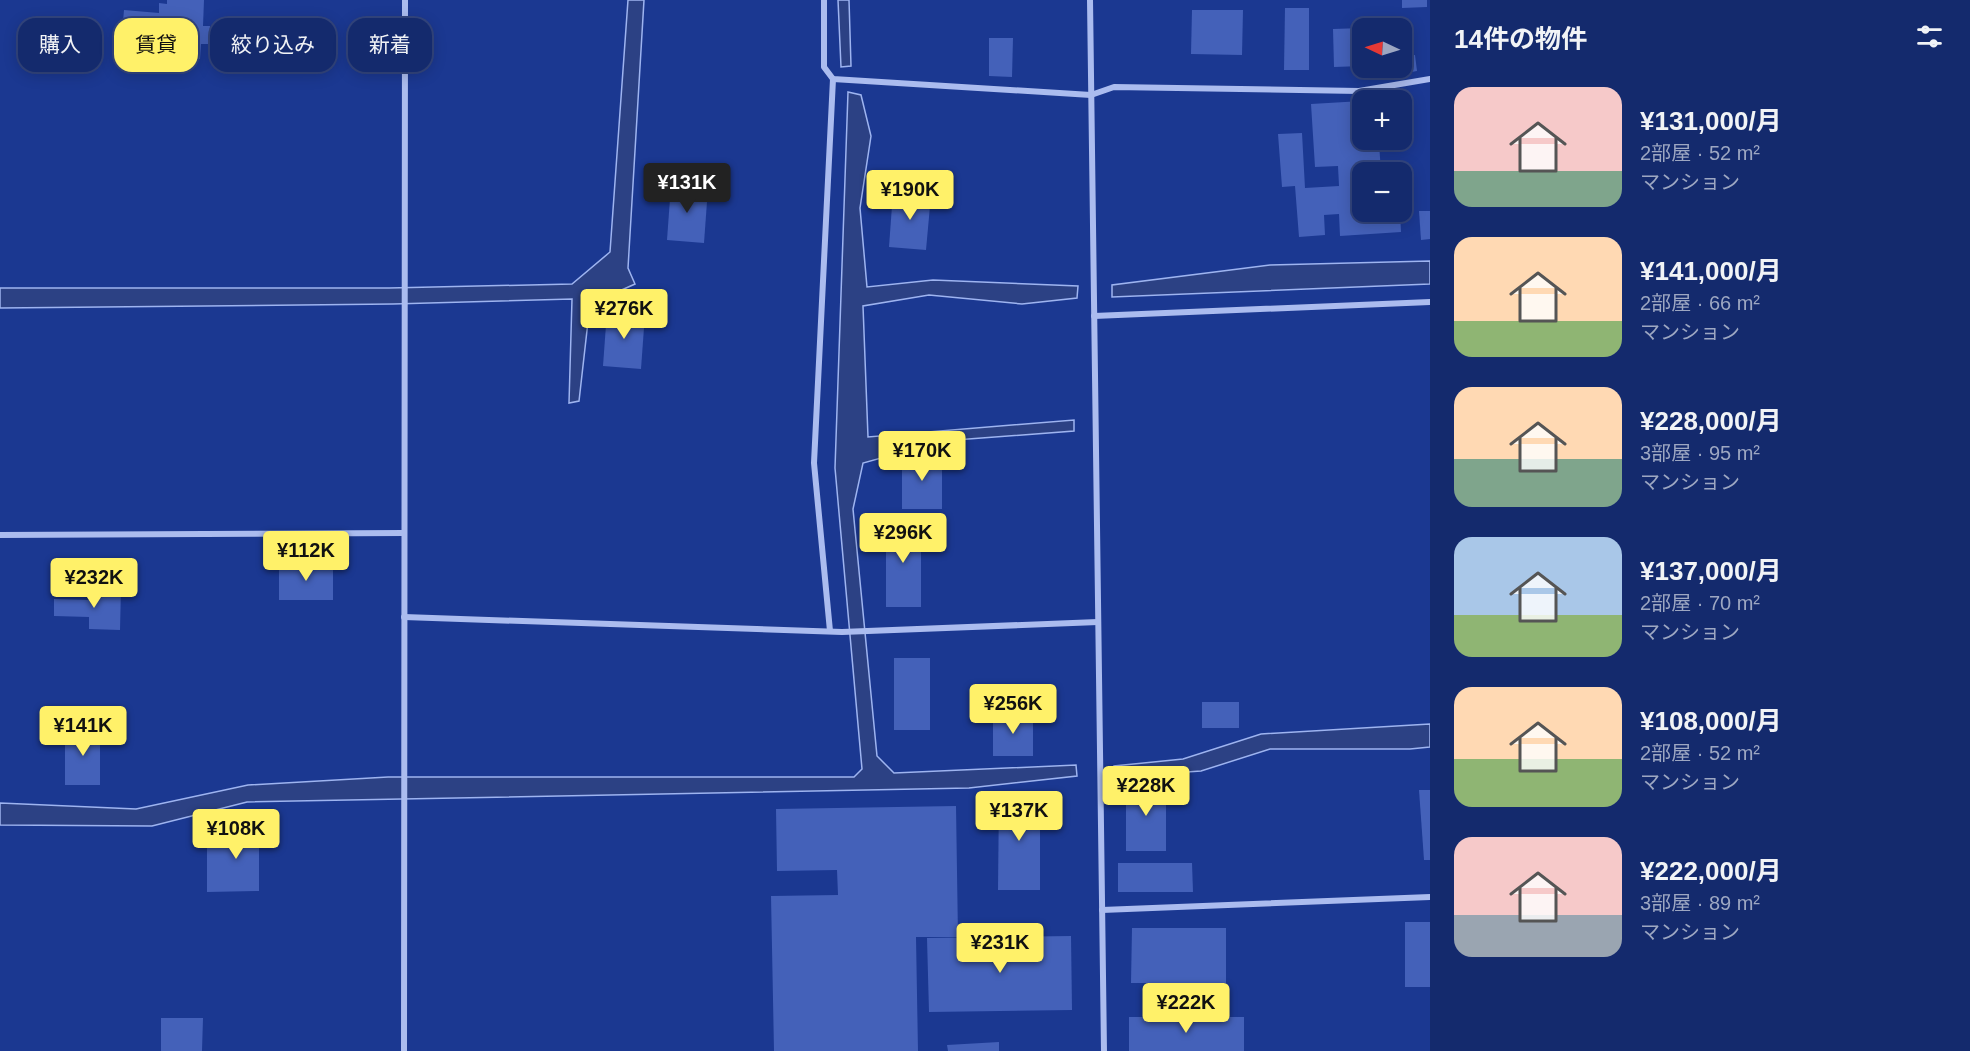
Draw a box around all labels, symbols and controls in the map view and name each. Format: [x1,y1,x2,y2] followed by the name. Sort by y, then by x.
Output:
[18,18,102,72] chip: 購入
[114,18,198,72] chip: 賃貸
[210,18,336,72] chip: 絞り込み
[348,18,432,72] chip: 新着
[1352,18,1412,78] north arrow
[1352,18,1412,222] map controls
[1913,20,1946,53] icon: filters
[1454,24,1587,54] text: 14件の物件
[1352,90,1412,150] button: +
[1640,106,1782,136] text: ¥131,000/月
[1502,111,1574,183] icon: home
[1640,142,1760,164] text: 2部屋 · 52 m²
[1352,162,1412,222] button: −
[645,163,729,214] pin: ¥131K
[868,170,952,221] pin: ¥190K
[658,171,716,193] text: ¥131K
[1640,171,1740,193] text: マンション
[881,178,939,200] text: ¥190K
[1640,256,1782,286] text: ¥141,000/月
[1502,261,1574,333] icon: home
[582,289,666,340] pin: ¥276K
[1640,292,1760,314] text: 2部屋 · 66 m²
[595,297,653,319] text: ¥276K
[1640,321,1740,343] text: マンション
[1640,406,1782,436] text: ¥228,000/月
[1502,411,1574,483] icon: home
[880,431,964,482] pin: ¥170K
[893,439,951,461] text: ¥170K
[1640,442,1760,464] text: 3部屋 · 95 m²
[1640,471,1740,493] text: マンション
[861,513,945,564] pin: ¥296K
[874,521,932,543] text: ¥296K
[264,531,348,582] pin: ¥112K
[277,539,335,561] text: ¥112K
[1640,556,1782,586] text: ¥137,000/月
[52,558,136,609] pin: ¥232K
[1502,561,1574,633] icon: home
[65,566,123,588] text: ¥232K
[1640,592,1760,614] text: 2部屋 · 70 m²
[1640,621,1740,643] text: マンション
[971,684,1055,735] pin: ¥256K
[984,692,1042,714] text: ¥256K
[41,706,125,757] pin: ¥141K
[1640,706,1782,736] text: ¥108,000/月
[1502,711,1574,783] icon: home
[54,714,112,736] text: ¥141K
[1640,742,1760,764] text: 2部屋 · 52 m²
[1104,766,1188,817] pin: ¥228K
[1640,771,1740,793] text: マンション
[1117,774,1175,796] text: ¥228K
[977,791,1061,842] pin: ¥137K
[990,799,1048,821] text: ¥137K
[194,809,278,860] pin: ¥108K
[207,817,265,839] text: ¥108K
[1640,856,1782,886] text: ¥222,000/月
[1502,861,1574,933] icon: home
[1640,892,1760,914] text: 3部屋 · 89 m²
[1640,921,1740,943] text: マンション
[958,923,1042,974] pin: ¥231K
[971,931,1029,953] text: ¥231K
[1144,983,1228,1034] pin: ¥222K
[1157,991,1215,1013] text: ¥222K

